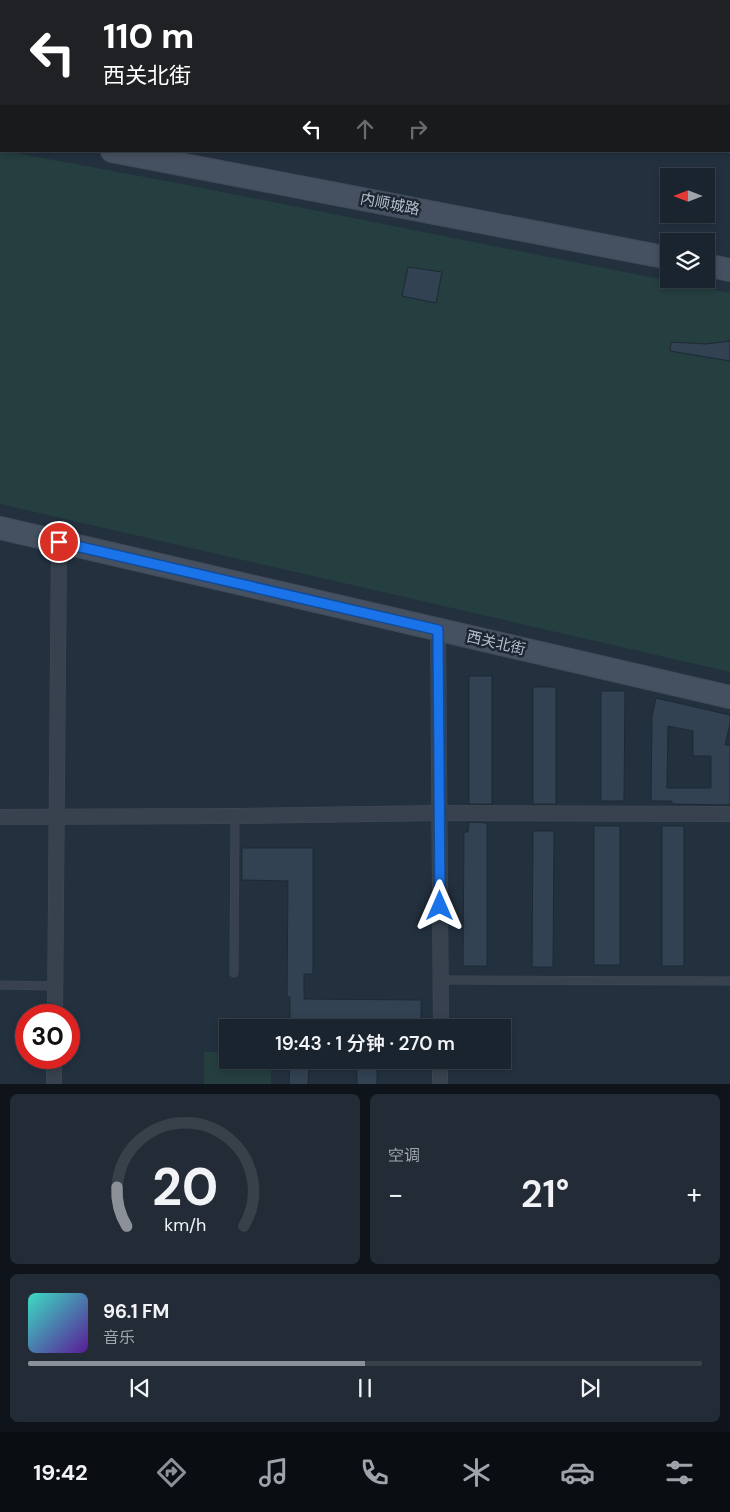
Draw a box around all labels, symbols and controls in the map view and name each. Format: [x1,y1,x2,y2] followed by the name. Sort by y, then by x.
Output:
[103,13,194,59] text: 110 m
[20,20,85,85] icon: left
[103,61,191,90] text: 西关北街
[298,115,326,143] icon: left
[351,115,379,143] icon: ahead
[404,115,432,143] icon: right
[660,168,715,222] north arrow
[660,168,715,288] map controls
[359,188,421,220] street label: 内顺城路
[660,233,715,288] button: layers
[38,521,80,563] pin
[45,528,73,556] icon: arrive
[465,627,527,659] street label: 西关北街
[413,879,465,931] position arrow
[15,1004,80,1069] speed limit sign: 30
[275,1031,455,1056] text: 19:43 · 1 分钟 · 270 m
[388,1145,420,1166] text: 空调
[152,1153,218,1221] text: 20
[521,1169,569,1219] text: 21°
[388,1176,403,1213] text: −
[687,1176,702,1213] text: +
[164,1213,206,1237] text: km/h
[103,1299,169,1324] text: 96.1 FM
[103,1327,135,1348] text: 音乐
[126,1374,154,1402] icon: previous
[351,1374,379,1402] icon: pause
[576,1374,604,1402] icon: next
[154,1455,189,1490] icon: directions
[256,1455,291,1490] icon: music
[357,1455,392,1490] icon: phone
[459,1455,494,1490] icon: climate
[560,1455,595,1490] icon: car
[662,1455,697,1490] icon: filters
[33,1458,88,1487] text: 19:42

